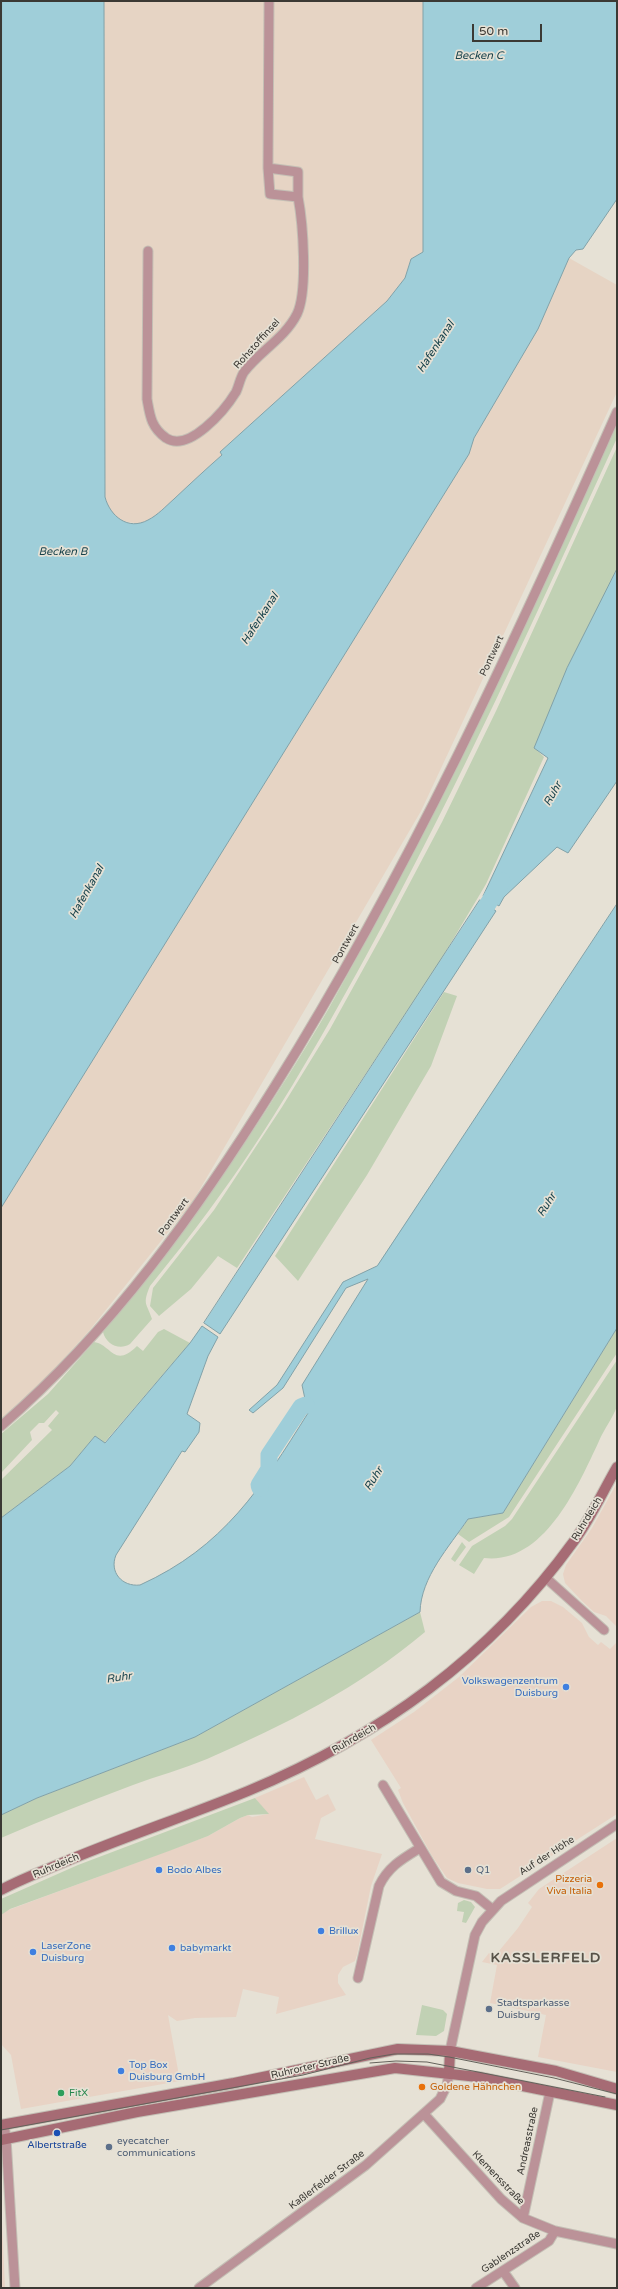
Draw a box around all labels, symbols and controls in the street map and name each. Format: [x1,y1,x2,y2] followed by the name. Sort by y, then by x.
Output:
[474,16,544,42] scale bar
[479,24,508,38] text: 50 m
[455,49,503,63] water label: Becken C
[231,317,283,371] street label: Rohstoffinsel
[414,319,458,375] water label: Hafenkanal
[39,545,87,559] water label: Becken B
[238,591,282,647] water label: Hafenkanal
[477,634,507,678] street label: Pontwert
[541,780,565,808] water label: Ruhr
[67,863,107,921] water label: Hafenkanal
[330,922,362,966] street label: Pontwert
[535,1191,559,1219] water label: Ruhr
[156,1196,192,1238] street label: Pontwert
[362,1465,386,1493] water label: Ruhr
[569,1495,605,1543] street label: Ruhrdeich
[105,1670,133,1686] water label: Ruhr
[462,1675,558,1698] place label: Volkswagenzentrum Duisburg
[561,1682,571,1692] marker: Volkswagenzentrum Duisburg
[330,1722,378,1756] street label: Ruhrdeich
[517,1834,577,1878] street label: Auf der Höhe
[31,1851,81,1881] street label: Ruhrdeich
[167,1864,222,1876] place label: Bodo Albes
[476,1864,490,1876] place label: Q1
[154,1865,164,1875] marker: Bodo Albes
[463,1865,473,1875] marker: Q1
[546,1873,592,1896] place label: Pizzeria Viva Italia
[595,1880,605,1890] marker: Pizzeria Viva Italia
[329,1925,359,1937] place label: Brillux
[316,1926,326,1936] marker: Brillux
[41,1940,91,1964] place label: LaserZone Duisburg
[180,1942,231,1954] place label: babymarkt
[167,1943,177,1953] marker: babymarkt
[28,1947,38,1957] marker: LaserZone Duisburg
[491,1950,601,1966] district label: KASSLERFELD
[497,1997,569,2020] place label: Stadtsparkasse Duisburg
[484,2004,494,2014] marker: Stadtsparkasse Duisburg
[270,2052,350,2082] street label: Ruhrorter Straße
[129,2059,205,2082] place label: Top Box Duisburg GmbH
[116,2066,126,2076] marker: Top Box Duisburg GmbH
[430,2081,521,2093] place label: Goldene Hähnchen
[417,2082,427,2092] marker: Goldene Hähnchen
[69,2087,88,2099] place label: FitX
[56,2088,66,2098] marker: FitX
[515,2106,541,2176] street label: Andreasstraße
[52,2128,62,2138] marker: Albertstraße
[117,2135,195,2158] place label: eyecatcher communications
[27,2139,87,2151] place label: Albertstraße
[104,2142,114,2152] marker: eyecatcher communications
[287,2148,367,2212] street label: Kaßlerfelder Straße
[469,2149,527,2207] street label: Klemensstraße
[479,2228,543,2276] street label: Gablenzstraße

